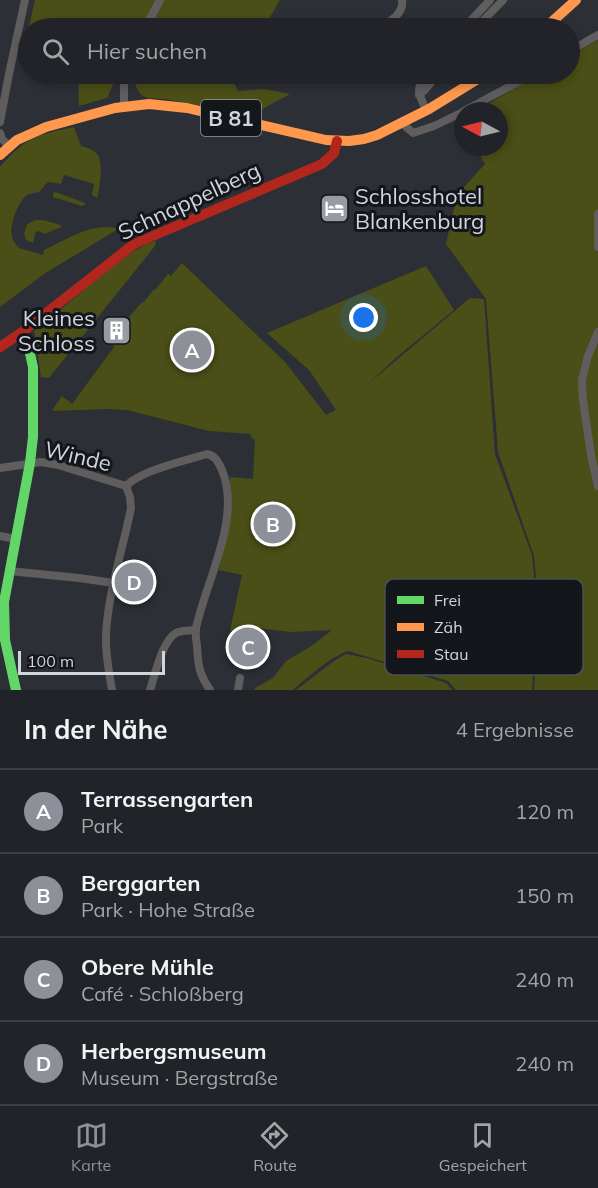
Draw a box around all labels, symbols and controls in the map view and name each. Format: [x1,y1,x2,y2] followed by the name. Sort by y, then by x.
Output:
[18,18,580,84] search box
[39,35,72,68] icon: search
[87,37,207,65] text: Hier suchen
[201,100,261,136] road number: B 81
[454,102,508,156] north arrow
[114,156,264,246] street label: Schnappelberg
[355,182,484,235] place label: Schlosshotel Blankenburg
[318,193,350,225] hotel icon: Schlosshotel Blankenburg
[349,303,378,332] your location
[18,304,95,357] place label: Kleines Schloss
[100,315,132,347] building icon: Kleines Schloss
[172,328,212,372] pin: A
[42,435,114,477] street label: Winde
[254,502,292,546] pin: B
[114,560,154,604] pin: D
[385,579,583,675] legend
[434,590,461,610] text: Frei
[434,617,463,637] text: Zäh
[228,624,268,670] pin: C
[434,644,468,664] text: Stau
[18,648,165,676] scale bar
[27,651,74,671] text: 100 m
[24,713,168,746] text: In der Nähe
[456,717,574,742] text: 4 Ergebnisse
[81,785,253,813] text: Terrassengarten
[36,799,51,824] text: A
[515,799,574,824] text: 120 m
[81,813,123,838] text: Park
[81,869,201,897] text: Berggarten
[37,883,50,908] text: B
[515,883,574,908] text: 150 m
[81,897,255,922] text: Park · Hohe Straße
[81,953,214,981] text: Obere Mühle
[37,967,50,992] text: C
[515,967,574,992] text: 240 m
[81,981,244,1006] text: Café · Schloßberg
[81,1037,266,1065] text: Herbergsmuseum
[36,1051,51,1076] text: D
[515,1051,574,1076] text: 240 m
[81,1065,278,1090] text: Museum · Bergstraße
[71,1119,111,1175] tab: Karte
[253,1119,297,1175] tab: Route
[439,1119,527,1175] tab: Gespeichert

